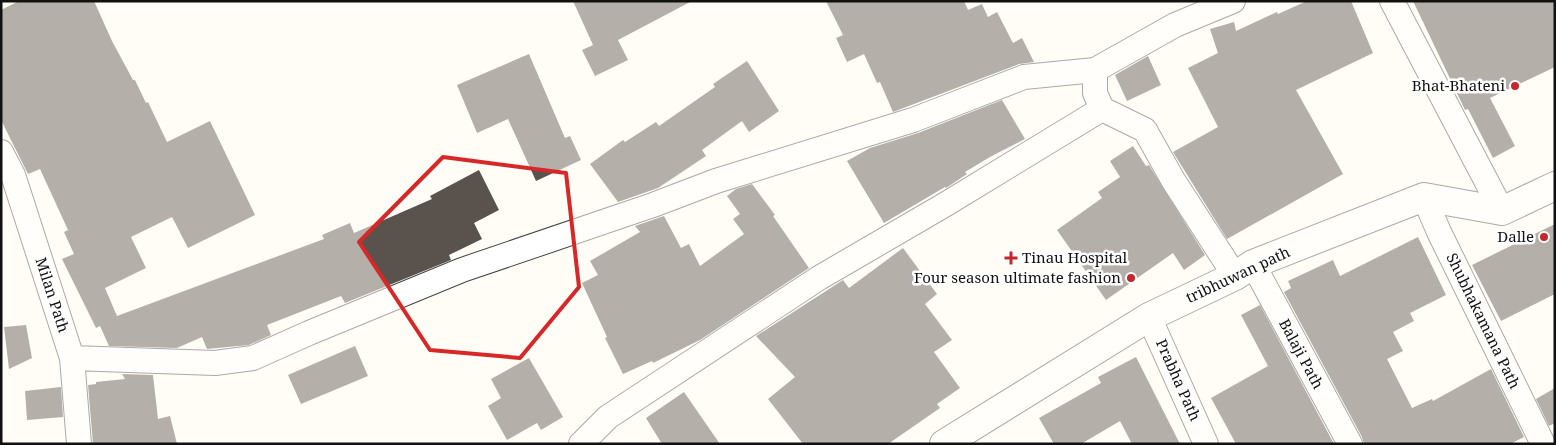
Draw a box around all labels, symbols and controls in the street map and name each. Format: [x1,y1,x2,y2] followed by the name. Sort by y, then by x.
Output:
[1412,75,1505,95] place label: Bhat-Bhateni
[1509,80,1521,92] marker: Bhat-Bhateni
[1497,226,1534,246] place label: Dalle
[1538,231,1550,243] marker: Dalle
[1182,241,1293,307] street label: tribhuwan path
[1022,247,1128,267] place label: Tinau Hospital
[1442,249,1526,392] street label: Shubhakamana Path
[1004,251,1018,265] marker: Tinau Hospital
[31,255,75,335] street label: Milan Path
[914,267,1121,287] place label: Four season ultimate fashion
[1125,272,1137,284] marker: Four season ultimate fashion
[1275,315,1329,393] street label: Balaji Path
[1152,335,1206,424] street label: Prabha Path

